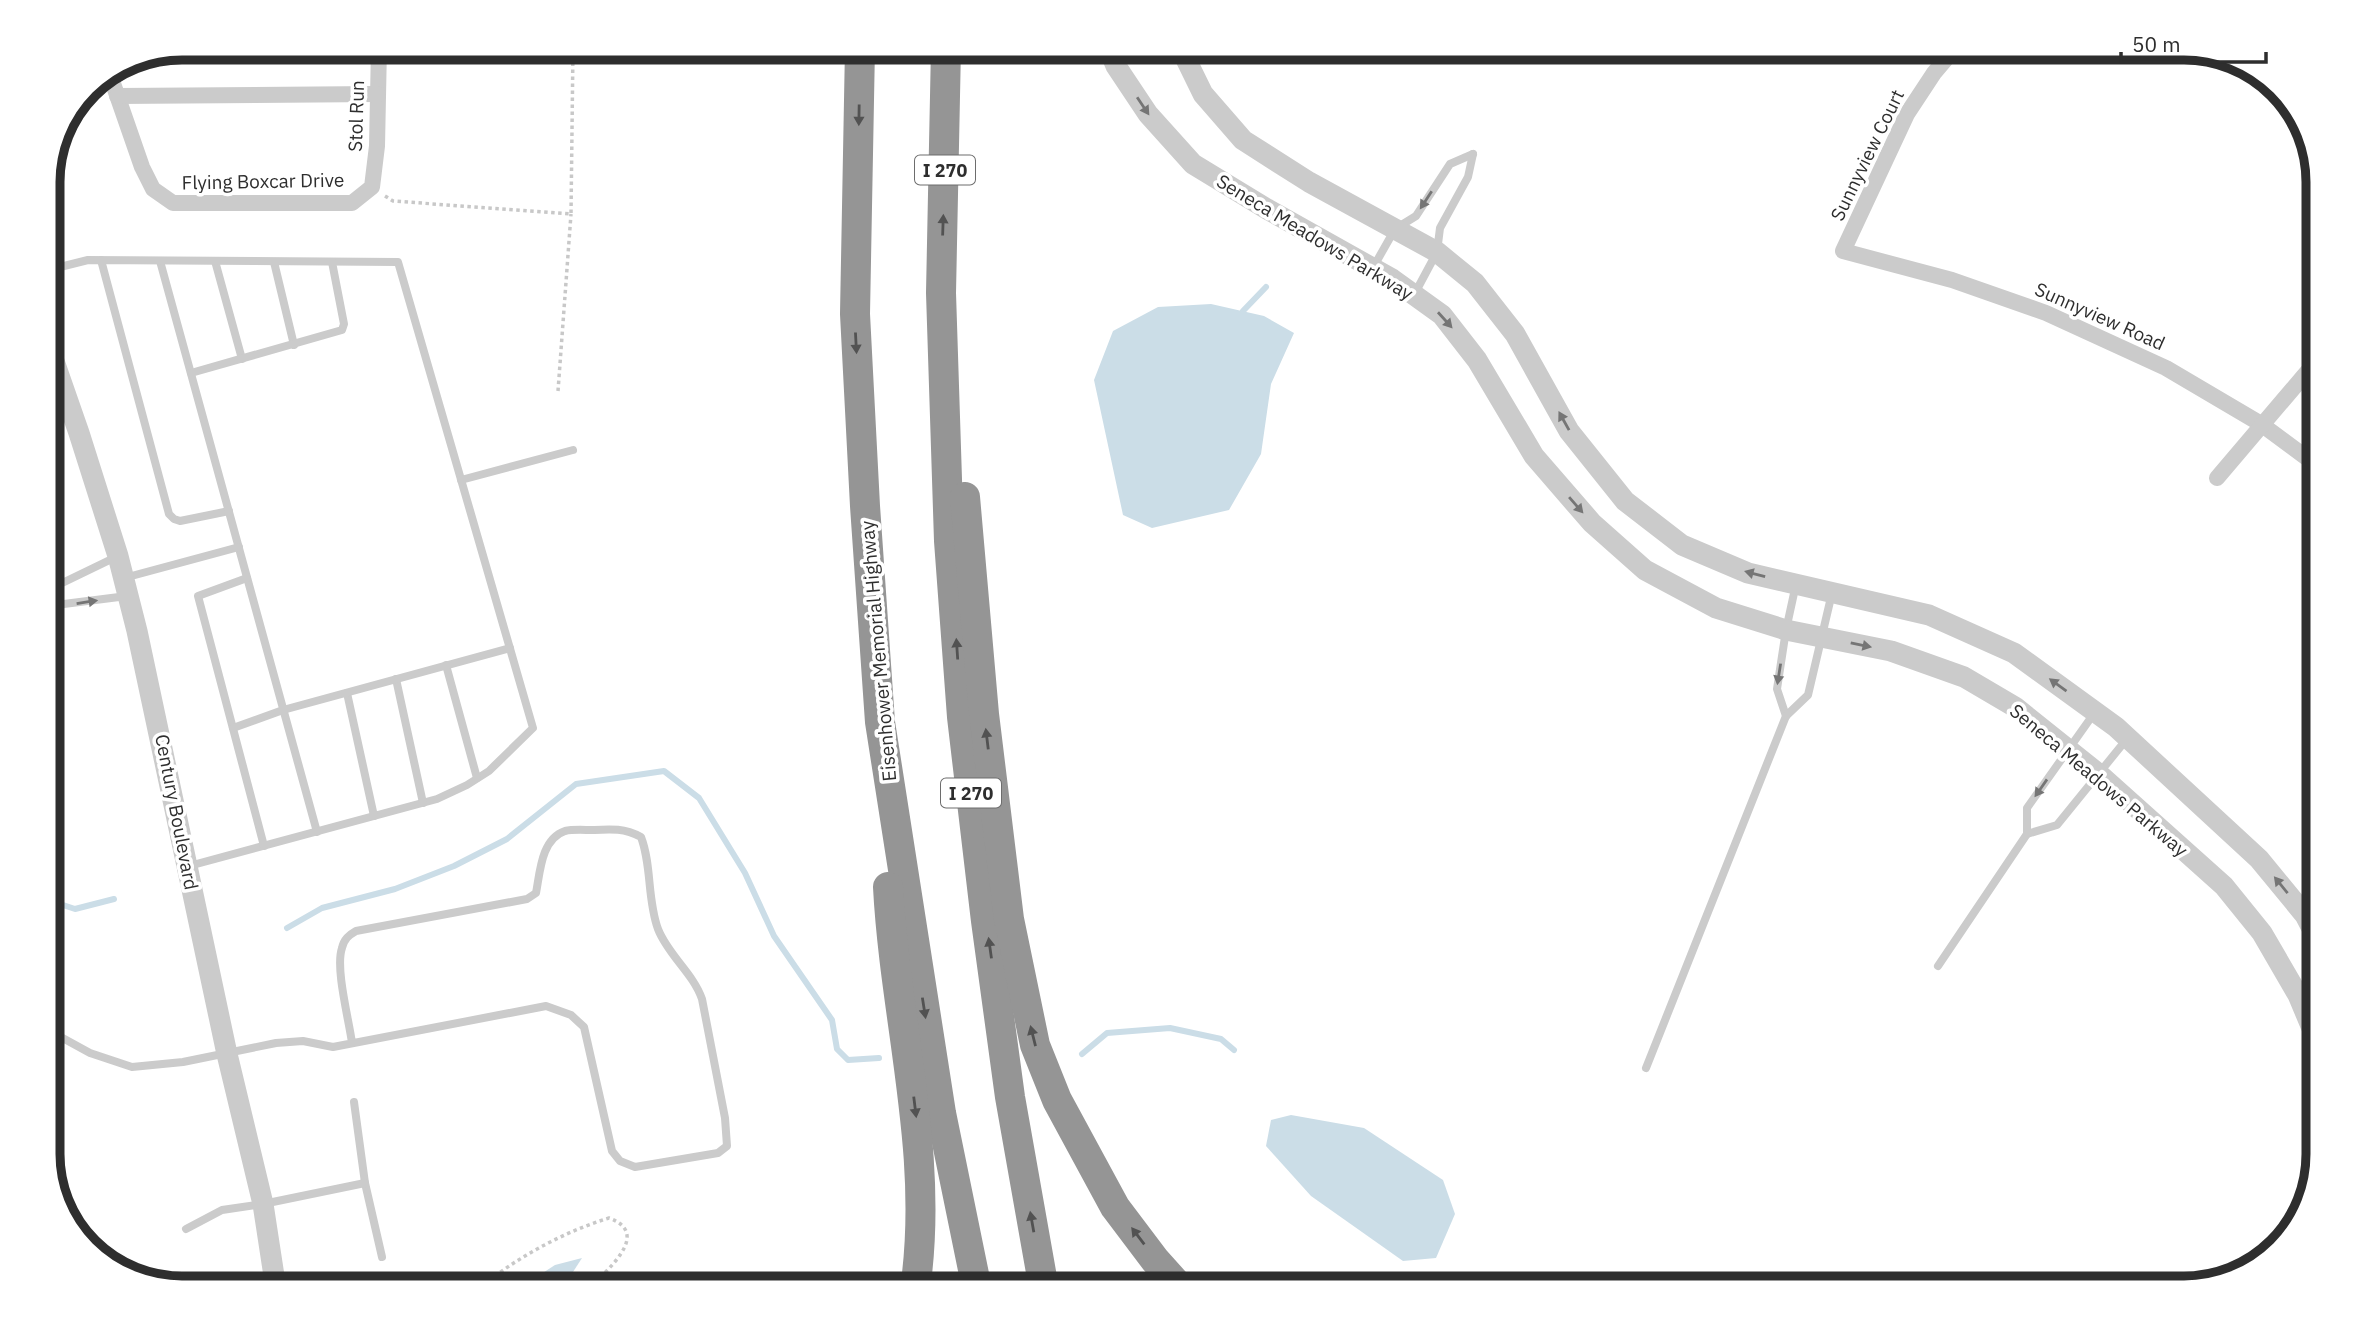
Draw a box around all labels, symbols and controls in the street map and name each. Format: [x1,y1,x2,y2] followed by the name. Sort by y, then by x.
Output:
[2121,21,2266,65] scale bar
[2132,30,2181,58] text: 50 m
[343,80,369,152] street label: Stol Run
[1825,85,1909,225] street label: Sunnyview Court
[1136,96,1149,116] one-way arrow
[853,105,864,127] one-way arrow
[915,155,975,184] road number: I 270
[181,168,345,194] street label: Flying Boxcar Drive
[1212,169,1418,306] street label: Seneca Meadows Parkway
[1420,190,1433,210] one-way arrow
[937,214,948,236] one-way arrow
[2031,277,2169,355] street label: Sunnyview Road
[1437,311,1453,329] one-way arrow
[851,332,862,354] one-way arrow
[1558,411,1570,430] one-way arrow
[1568,496,1584,514] one-way arrow
[855,519,901,782] street label: Eisenhower Memorial Highway
[1744,568,1766,579] one-way arrow
[77,596,99,607] one-way arrow
[951,638,962,660] one-way arrow
[1850,639,1872,650] one-way arrow
[1773,663,1784,685] one-way arrow
[2049,678,2067,692] one-way arrow
[2005,698,2193,862] street label: Seneca Meadows Parkway
[981,727,992,749] one-way arrow
[150,732,204,892] street label: Century Boulevard
[941,778,1001,808] road number: I 270
[2034,779,2048,797] one-way arrow
[2274,877,2289,894] one-way arrow
[984,937,995,959] one-way arrow
[919,997,930,1019] one-way arrow
[1027,1025,1038,1047] one-way arrow
[909,1096,920,1118] one-way arrow
[1026,1211,1037,1233] one-way arrow
[1130,1228,1145,1246] one-way arrow

